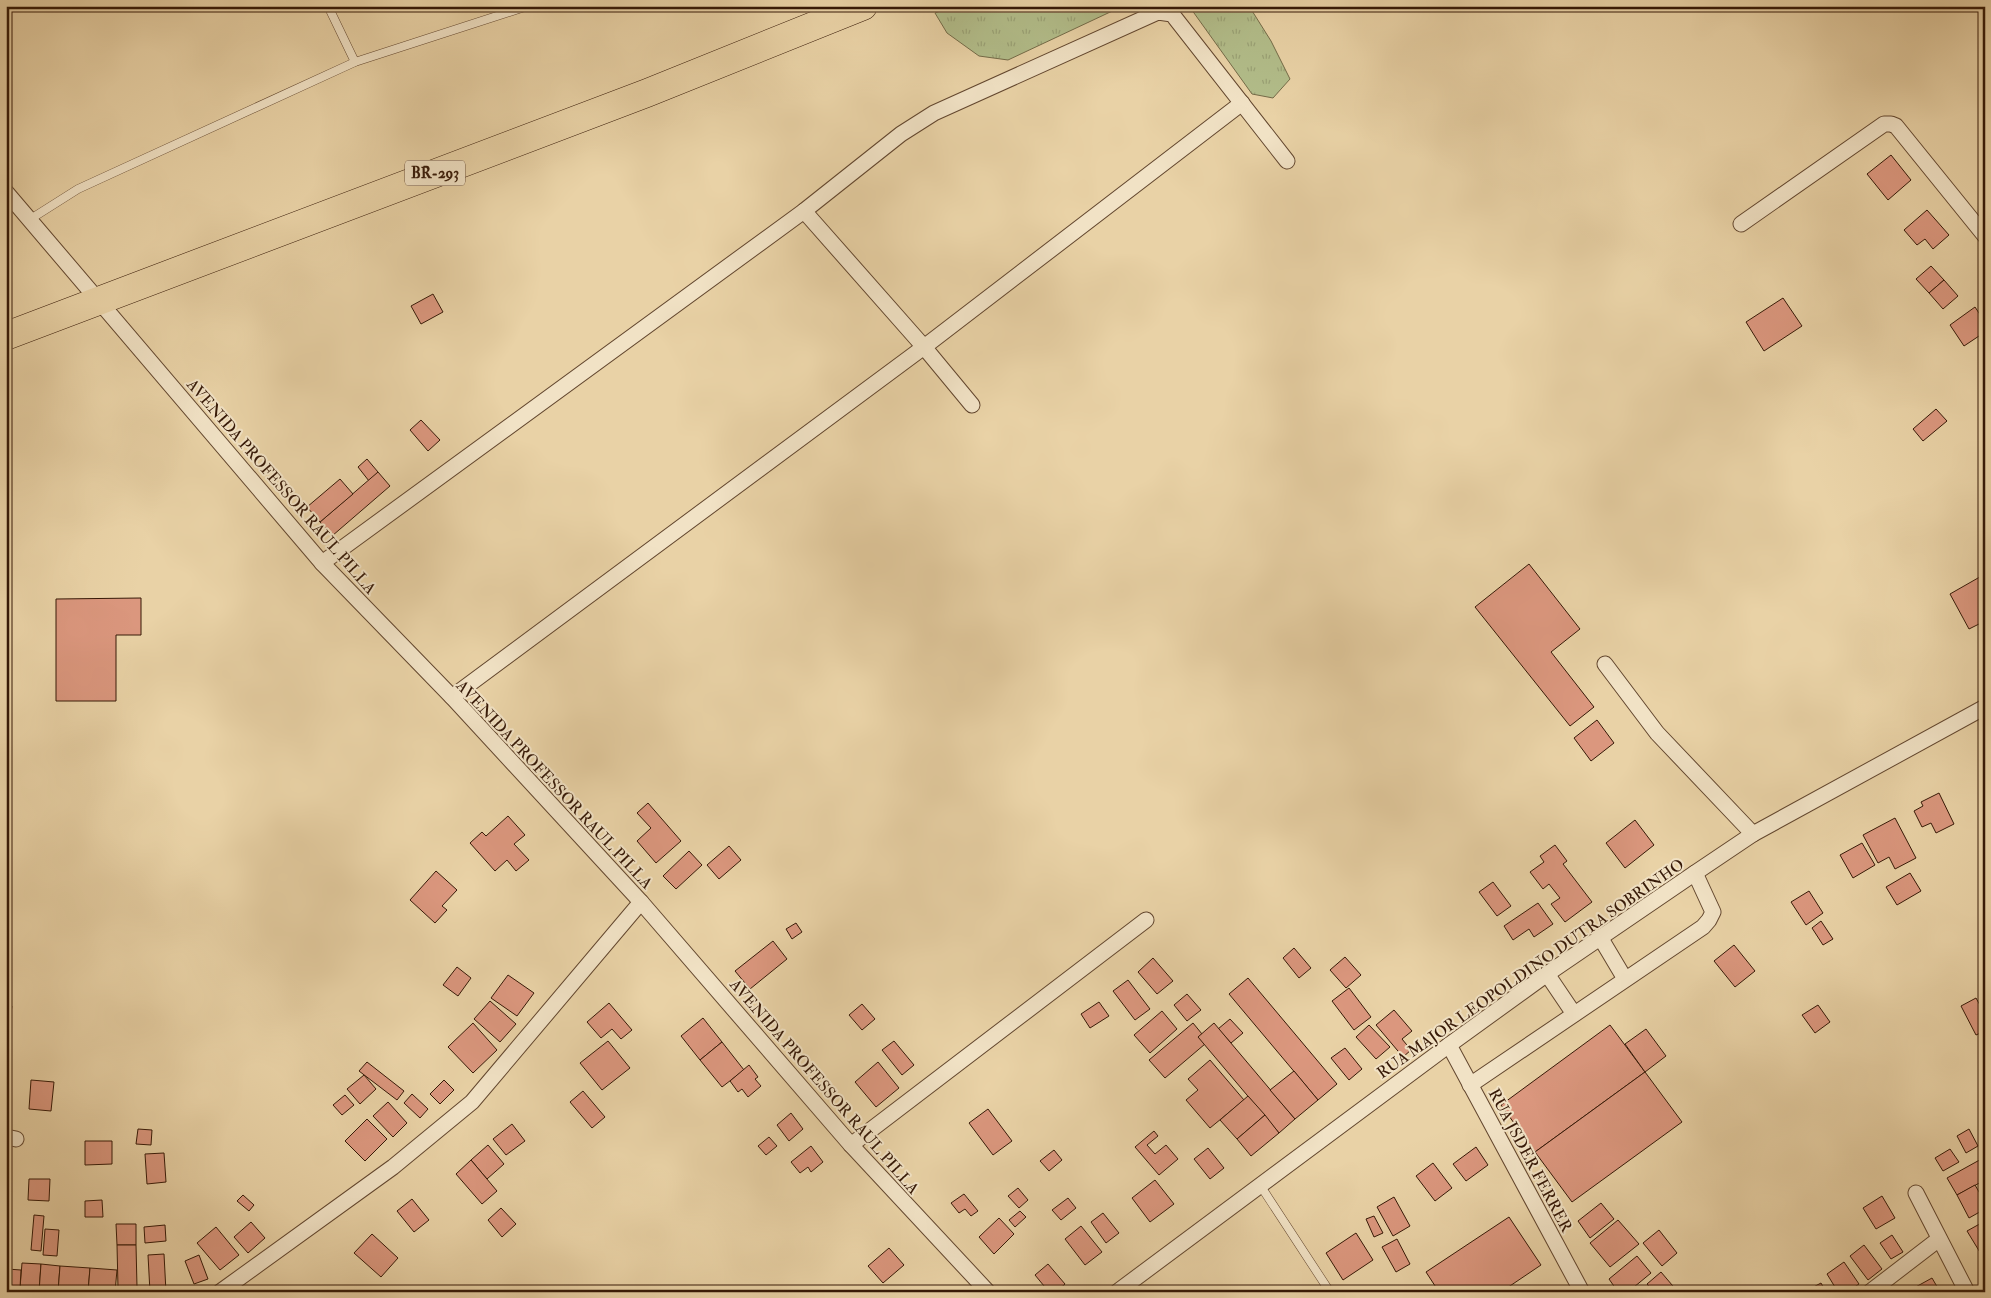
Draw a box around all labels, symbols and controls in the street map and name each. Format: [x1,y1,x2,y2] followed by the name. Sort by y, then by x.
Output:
[405,160,465,186] road number: BR-293
[182,374,380,598] street label: AVENIDA PROFESSOR RAUL PILLA
[451,675,657,893] street label: AVENIDA PROFESSOR RAUL PILLA
[1373,854,1688,1084] street label: RUA MAJOR LEOPOLDINO DUTRA SOBRINHO
[725,974,923,1198] street label: AVENIDA PROFESSOR RAUL PILLA
[1483,1085,1577,1237] street label: RUA JSDER FERRER

